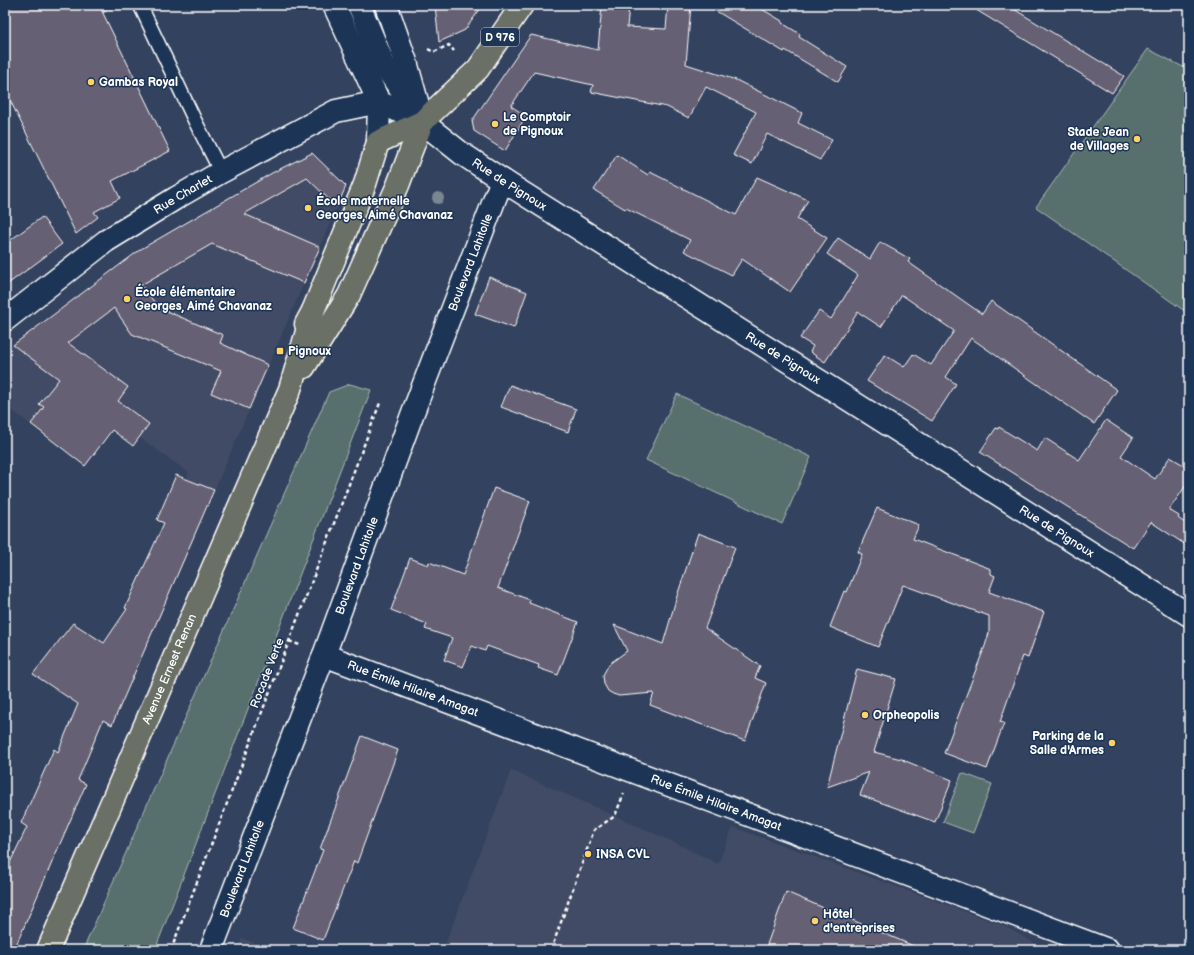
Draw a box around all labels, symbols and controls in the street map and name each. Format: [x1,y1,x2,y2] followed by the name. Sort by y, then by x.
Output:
[481,28,519,46] road number: D 976
[99,75,178,90] place label: Gambas Royal
[86,77,96,87] marker: Gambas Royal
[503,110,571,139] place label: Le Comptoir de Pignoux
[490,119,500,129] marker: Le Comptoir de Pignoux
[1067,125,1129,154] place label: Stade Jean de Villages
[1132,134,1142,144] marker: Stade Jean de Villages
[469,155,550,215] street label: Rue de Pignoux
[151,172,215,218] street label: Rue Charlet
[316,192,453,223] place label: École maternelle Georges, Aimé Chavanaz
[303,203,313,213] marker: École maternelle Georges, Aimé Chavanaz
[445,212,496,313] street label: Boulevard Lahitolle
[135,283,272,314] place label: École élémentaire Georges, Aimé Chavanaz
[122,294,132,304] marker: École élémentaire Georges, Aimé Chavanaz
[742,329,823,388] street label: Rue de Pignoux
[288,344,332,359] place label: Pignoux
[275,346,285,356] marker: Pignoux
[1016,502,1097,561] street label: Rue de Pignoux
[332,515,382,617] street label: Boulevard Lahitolle
[139,612,200,727] street label: Avenue Ernest Renan
[247,636,288,710] street label: Rocade Verte
[345,657,481,720] street label: Rue Émile Hilaire Amagat
[873,708,939,723] place label: Orpheopolis
[860,710,870,720] marker: Orpheopolis
[1030,729,1104,758] place label: Parking de la Salle d'Armes
[1107,738,1117,748] marker: Parking de la Salle d'Armes
[648,772,784,835] street label: Rue Émile Hilaire Amagat
[217,818,268,920] street label: Boulevard Lahitolle
[596,847,650,862] place label: INSA CVL
[583,849,593,859] marker: INSA CVL
[823,907,895,936] place label: Hôtel d'entreprises
[810,916,820,926] marker: Hôtel d'entreprises

